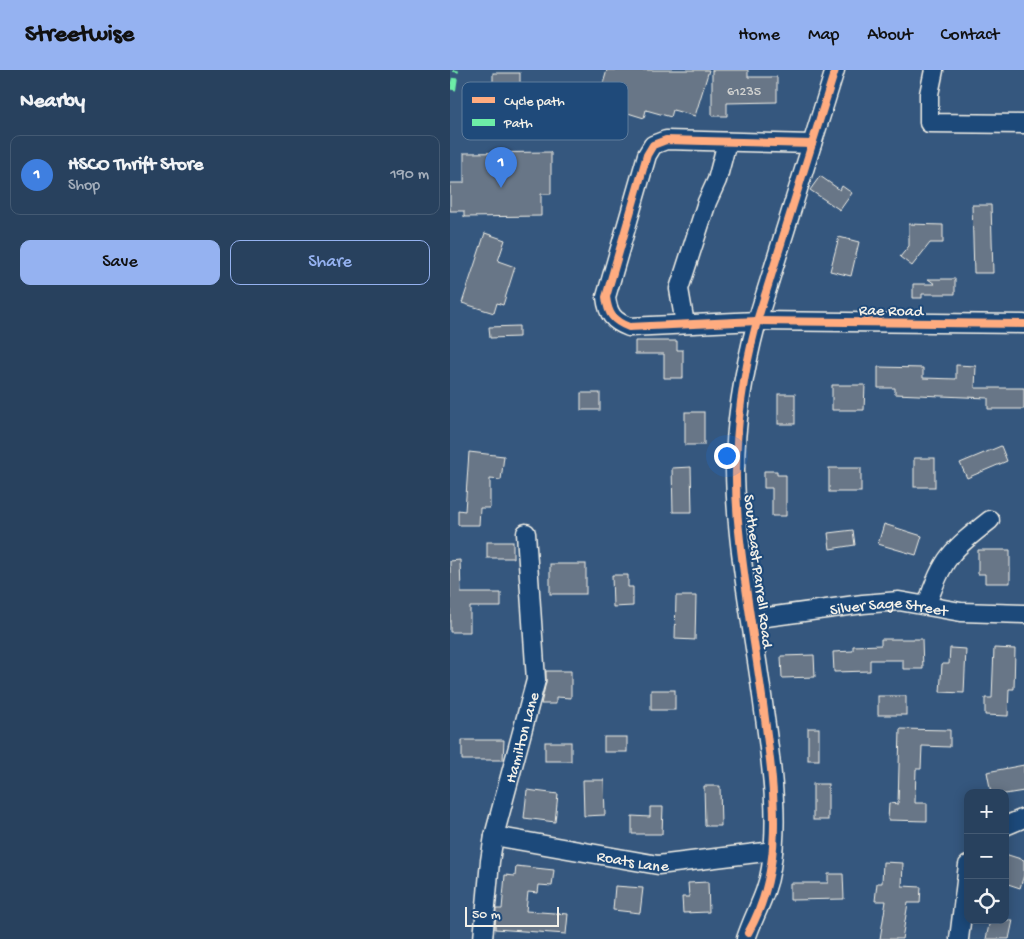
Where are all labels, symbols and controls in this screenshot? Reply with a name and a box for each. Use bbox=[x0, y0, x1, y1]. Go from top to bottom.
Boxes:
text: Streetwise bbox=[25, 21, 134, 50]
text: Home bbox=[738, 25, 780, 46]
text: Map bbox=[808, 25, 839, 46]
text: About bbox=[867, 25, 913, 46]
text: Contact bbox=[941, 25, 999, 46]
legend bbox=[462, 82, 628, 140]
house number: 61235 bbox=[727, 84, 761, 101]
text: Nearby bbox=[20, 90, 85, 115]
text: Cycle path bbox=[504, 94, 565, 111]
text: Path bbox=[503, 116, 533, 133]
pin: 1 bbox=[485, 147, 517, 188]
text: HSCO Thrift Store bbox=[68, 154, 203, 177]
text: 1 bbox=[34, 166, 40, 185]
text: 190 m bbox=[390, 166, 429, 185]
text: Shop bbox=[68, 177, 100, 196]
button: Save bbox=[20, 240, 220, 285]
button: Share bbox=[230, 240, 430, 285]
street label: Rae Road bbox=[859, 302, 925, 323]
your location bbox=[714, 443, 740, 469]
street label: Southeast Parrell Road bbox=[738, 493, 776, 651]
street label: Silver Sage Street bbox=[829, 595, 950, 623]
street label: Hamilton Lane bbox=[503, 690, 545, 786]
map controls bbox=[964, 789, 1009, 924]
button: + bbox=[964, 789, 1009, 834]
button: − bbox=[964, 834, 1009, 879]
street label: Roats Lane bbox=[595, 848, 671, 878]
button: locate bbox=[964, 879, 1009, 924]
scale bar bbox=[465, 904, 559, 927]
text: 50 m bbox=[472, 907, 501, 924]

